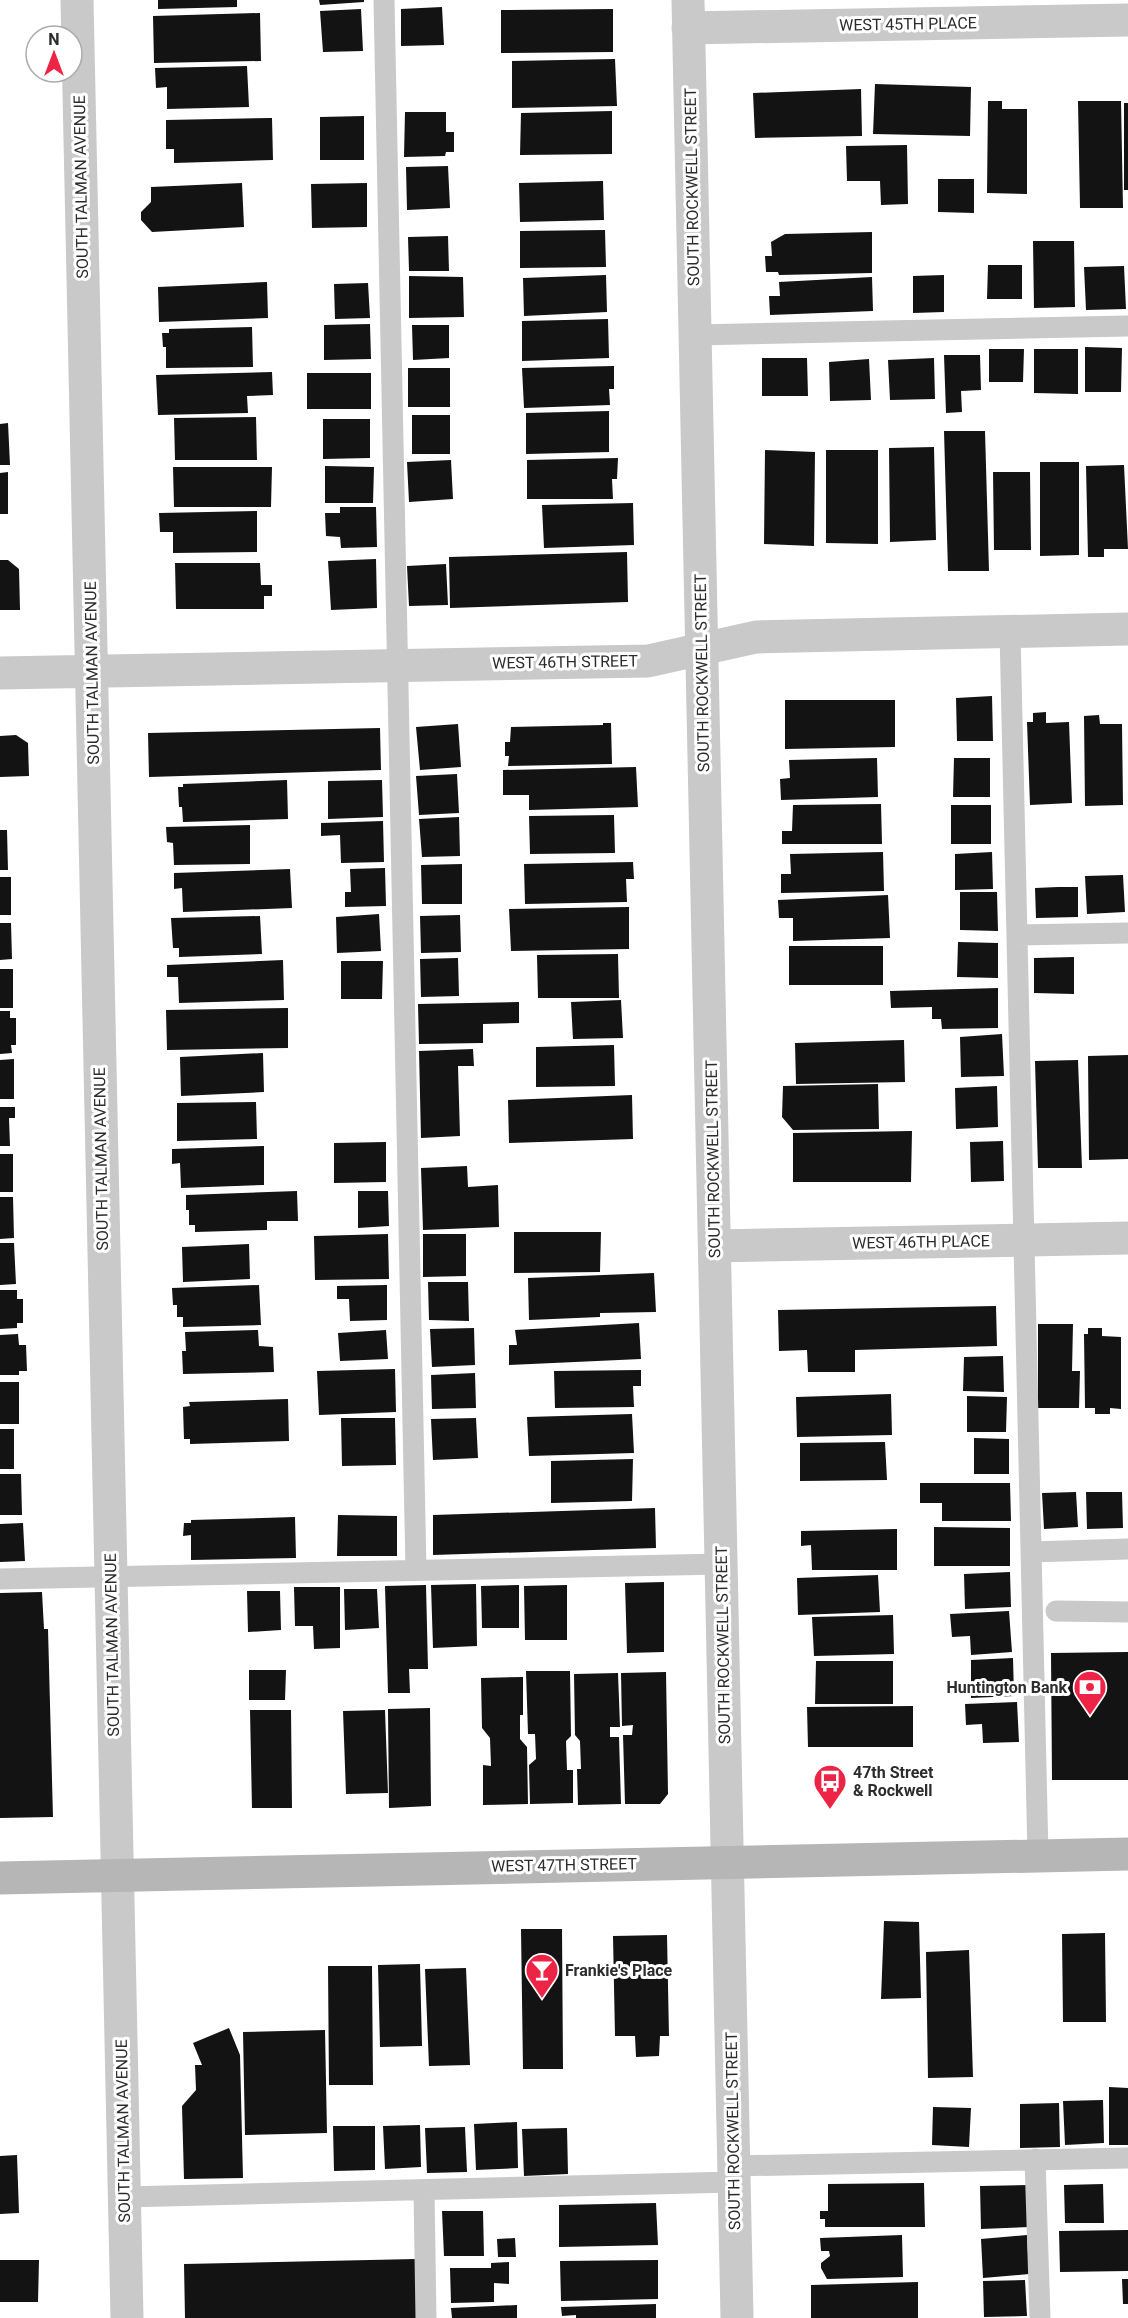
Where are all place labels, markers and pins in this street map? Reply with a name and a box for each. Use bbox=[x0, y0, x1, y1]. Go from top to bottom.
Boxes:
bank icon: Huntington Bank bbox=[1072, 1669, 1108, 1716]
place label: Huntington Bank bbox=[947, 1678, 1067, 1697]
bus stop icon: 47th Street & Rockwell bbox=[812, 1763, 848, 1810]
place label: 47th Street & Rockwell bbox=[853, 1763, 934, 1800]
bar icon: Frankie's Place bbox=[524, 1952, 560, 1999]
place label: Frankie's Place bbox=[565, 1961, 673, 1980]

